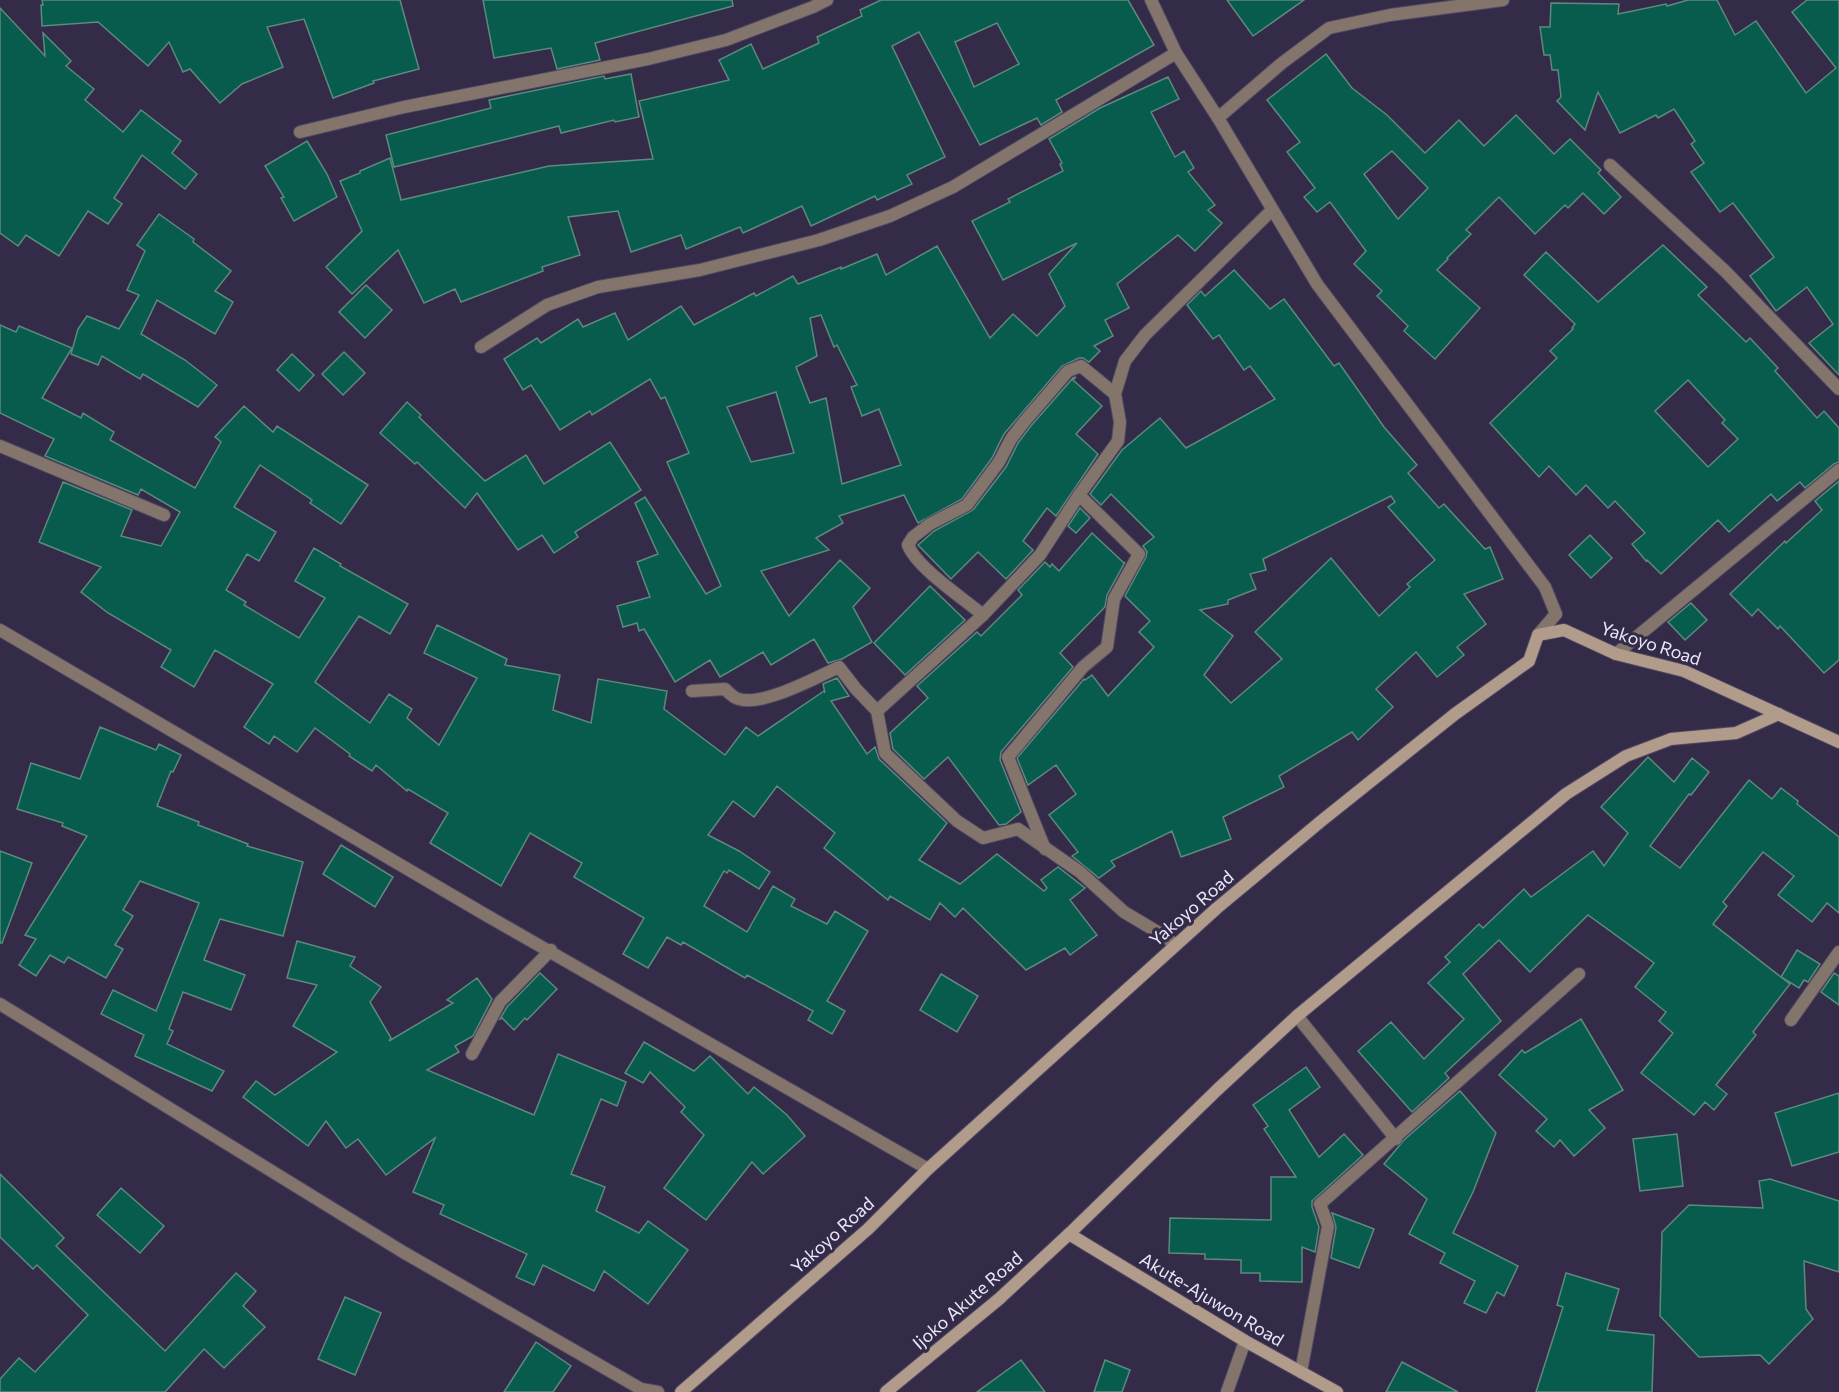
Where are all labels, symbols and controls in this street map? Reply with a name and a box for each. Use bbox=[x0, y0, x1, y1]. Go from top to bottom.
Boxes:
street label: Yakoyo Road bbox=[1598, 616, 1704, 670]
street label: Yakoyo Road bbox=[1144, 865, 1238, 951]
street label: Yakoyo Road bbox=[786, 1192, 878, 1278]
street label: Ijoko Akute Road bbox=[908, 1246, 1026, 1354]
street label: Akute-Ajuwon Road bbox=[1136, 1247, 1288, 1351]

